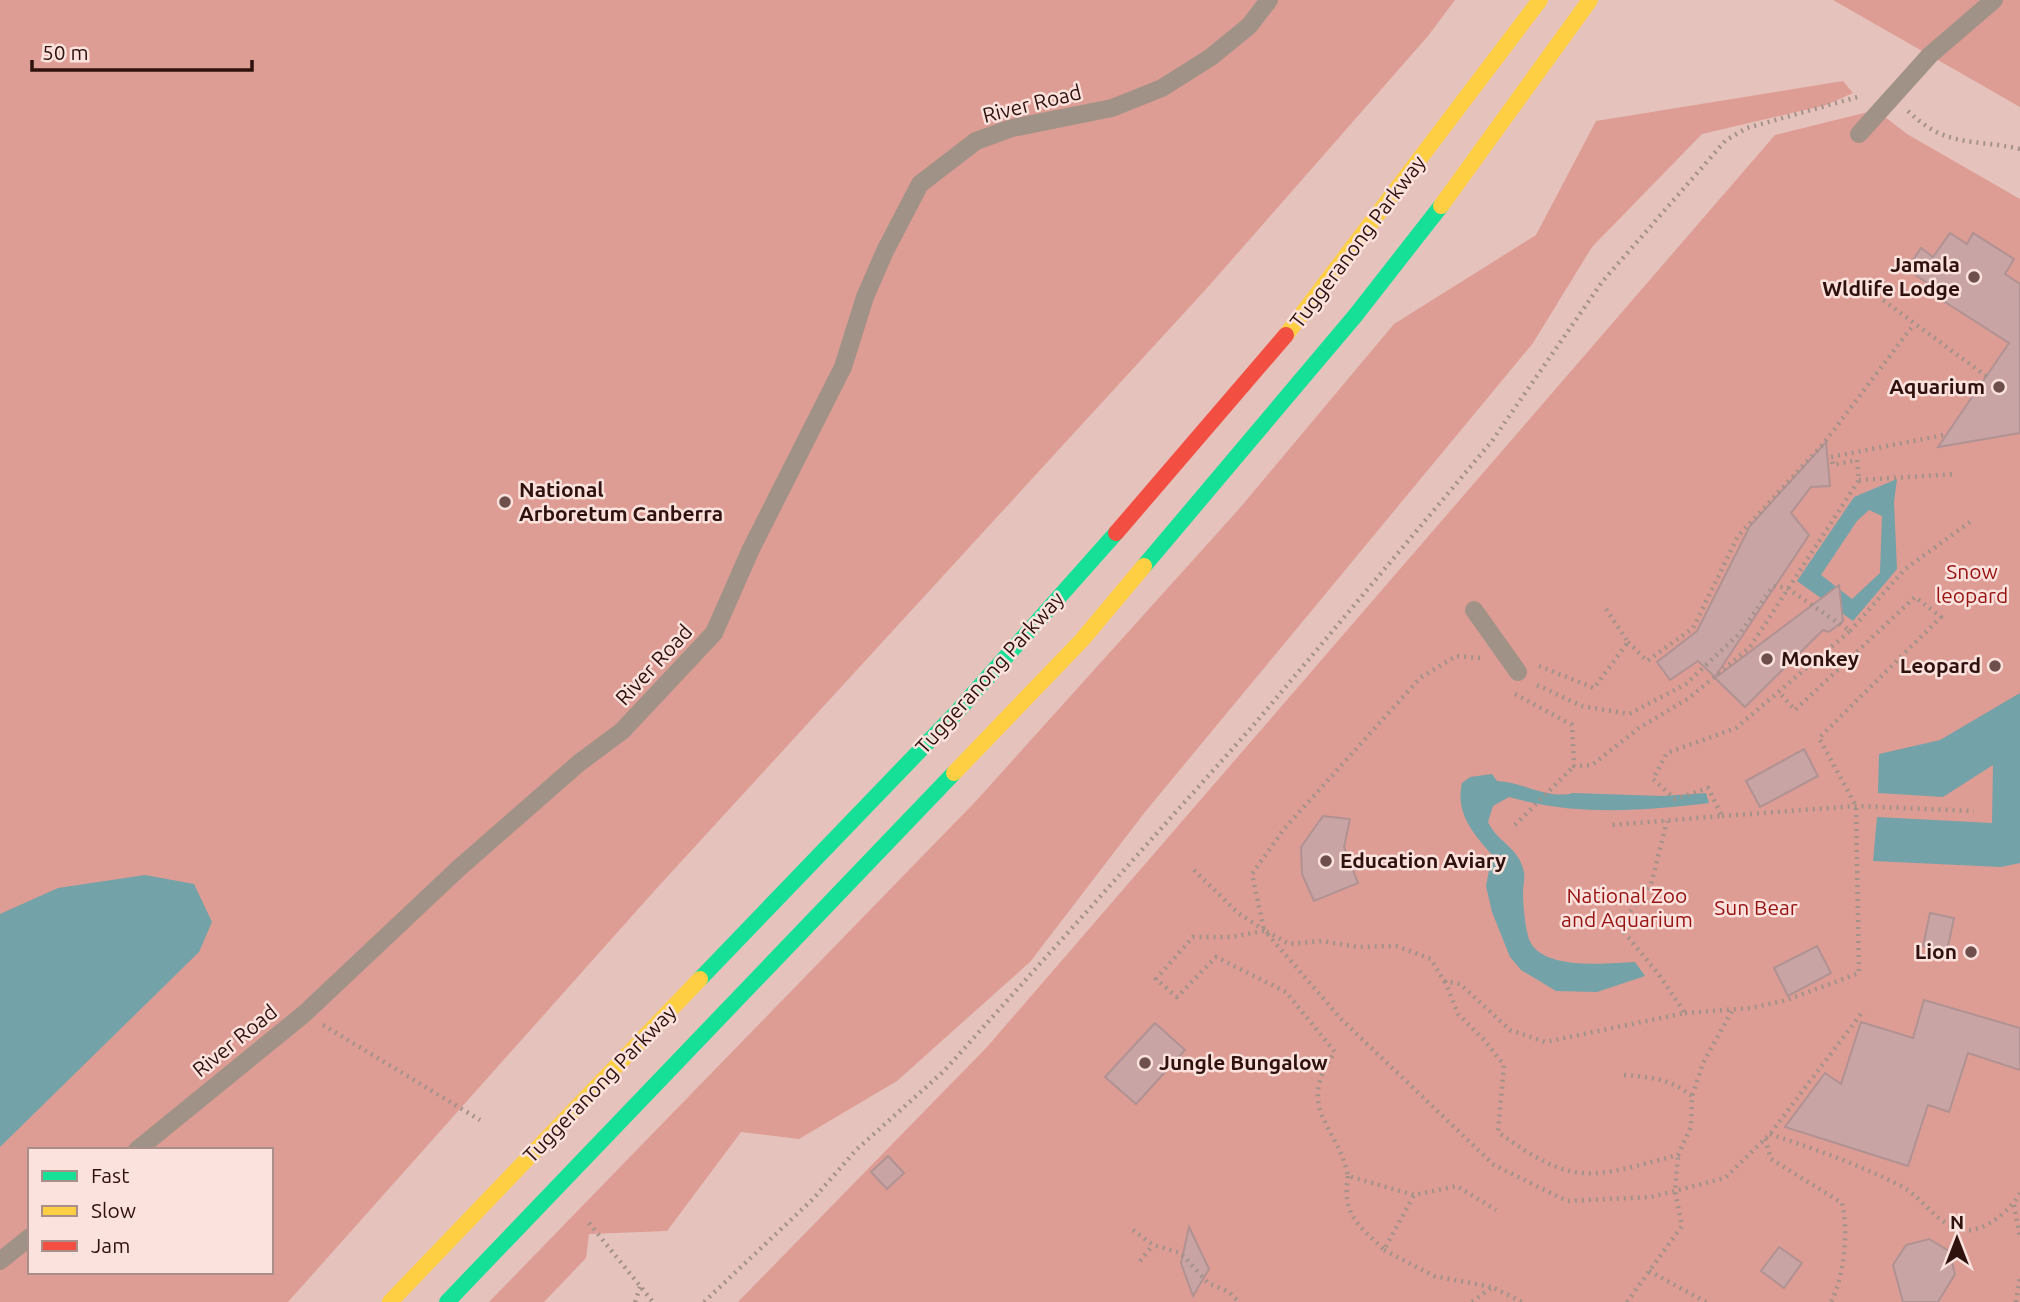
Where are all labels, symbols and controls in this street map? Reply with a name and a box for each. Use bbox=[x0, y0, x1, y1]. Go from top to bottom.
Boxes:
scale bar bbox=[32, 28, 252, 72]
text: 50 m bbox=[42, 40, 89, 64]
street label: River Road bbox=[980, 79, 1084, 127]
street label: Tuggeranong Parkway bbox=[1285, 150, 1430, 332]
place label: Jamala Wldlife Lodge bbox=[1822, 252, 1960, 300]
marker: Jamala Wldlife Lodge bbox=[1966, 269, 1982, 285]
place label: Aquarium bbox=[1889, 374, 1985, 398]
marker: Aquarium bbox=[1991, 379, 2007, 395]
place label: National Arboretum Canberra bbox=[519, 477, 723, 525]
marker: National Arboretum Canberra bbox=[497, 494, 513, 510]
park label: Snow leopard bbox=[1936, 559, 2008, 607]
street label: Tuggeranong Parkway bbox=[910, 586, 1068, 758]
street label: River Road bbox=[610, 619, 697, 709]
place label: Monkey bbox=[1781, 646, 1859, 670]
marker: Monkey bbox=[1759, 651, 1775, 667]
place label: Leopard bbox=[1900, 653, 1981, 677]
marker: Leopard bbox=[1987, 658, 2003, 674]
place label: Education Aviary bbox=[1340, 848, 1506, 872]
marker: Education Aviary bbox=[1318, 853, 1334, 869]
park label: National Zoo and Aquarium bbox=[1561, 883, 1693, 931]
park label: Sun Bear bbox=[1714, 895, 1798, 919]
place label: Lion bbox=[1915, 939, 1957, 963]
marker: Lion bbox=[1963, 944, 1979, 960]
street label: River Road bbox=[188, 999, 281, 1081]
street label: Tuggeranong Parkway bbox=[518, 1000, 681, 1167]
place label: Jungle Bungalow bbox=[1159, 1050, 1328, 1074]
marker: Jungle Bungalow bbox=[1137, 1055, 1153, 1071]
legend bbox=[28, 1148, 273, 1274]
text: Fast bbox=[91, 1163, 129, 1187]
text: Slow bbox=[91, 1198, 136, 1222]
north arrow bbox=[1922, 1204, 1992, 1274]
text: N bbox=[1950, 1211, 1964, 1233]
text: Jam bbox=[91, 1233, 130, 1257]

